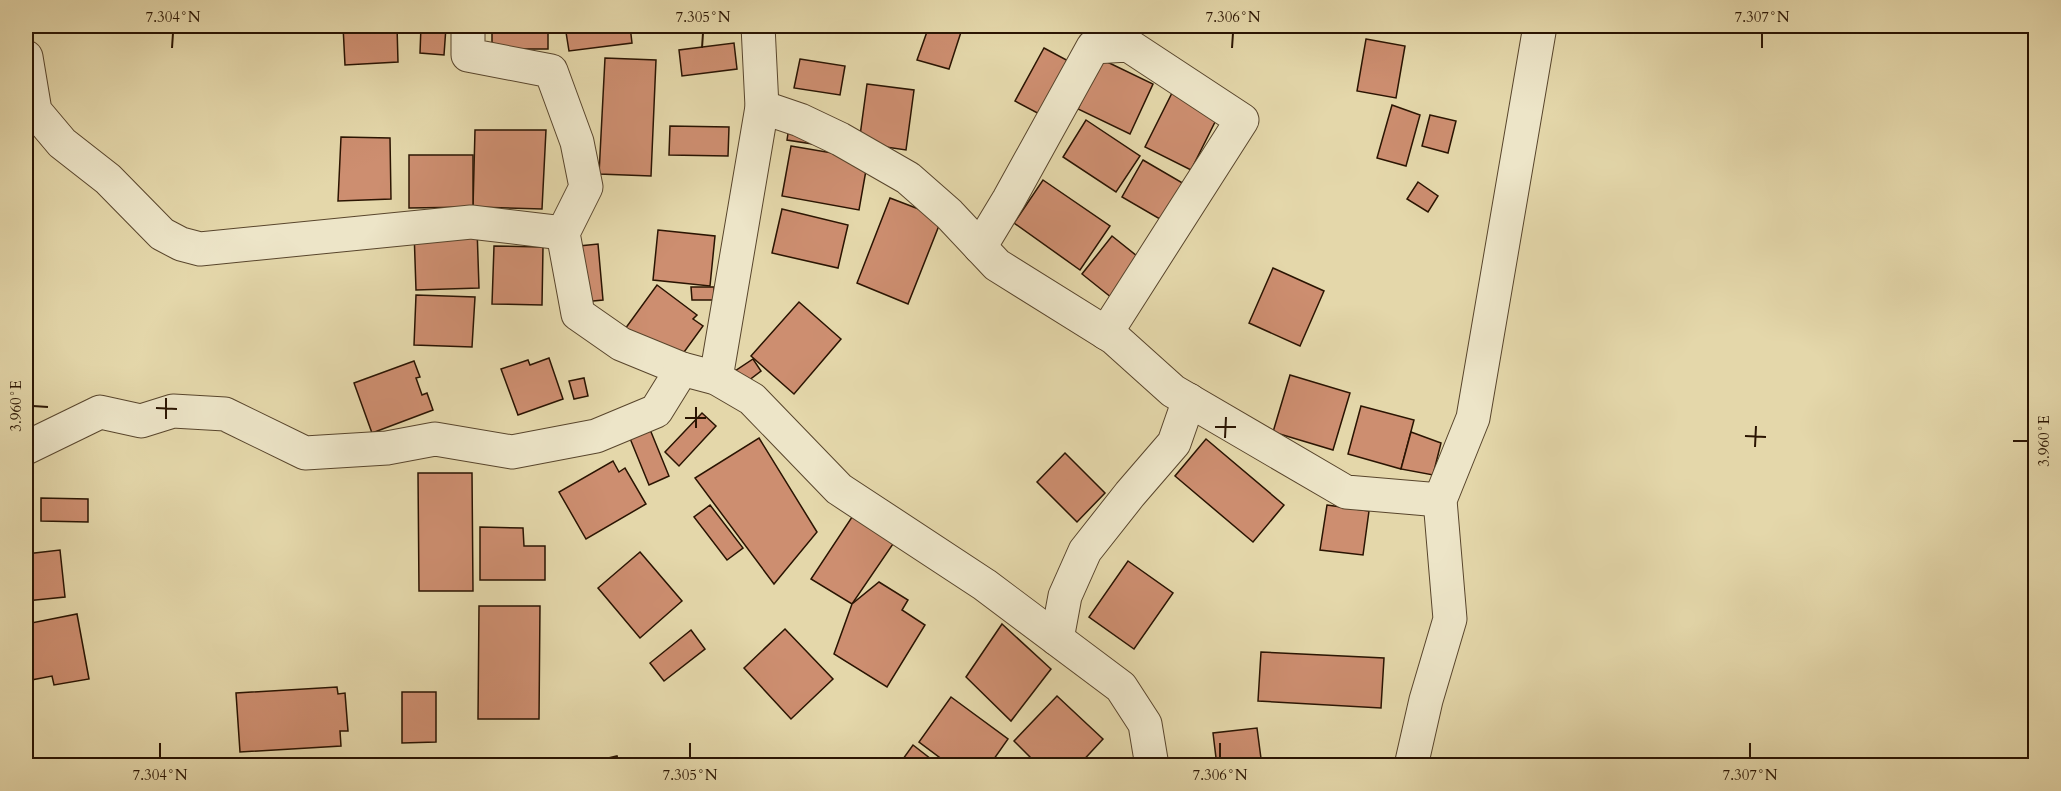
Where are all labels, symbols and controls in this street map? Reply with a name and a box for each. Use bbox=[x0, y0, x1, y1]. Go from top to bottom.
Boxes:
text: 7.304°N bbox=[145, 7, 201, 27]
text: 7.305°N bbox=[675, 7, 731, 27]
text: 7.306°N bbox=[1205, 7, 1261, 27]
text: 7.307°N bbox=[1734, 7, 1790, 27]
text: 3.960°E bbox=[6, 380, 26, 432]
text: 3.960°E bbox=[2034, 415, 2054, 467]
text: 7.304°N bbox=[132, 765, 188, 785]
text: 7.305°N bbox=[662, 765, 718, 785]
text: 7.306°N bbox=[1192, 765, 1248, 785]
text: 7.307°N bbox=[1722, 765, 1778, 785]

